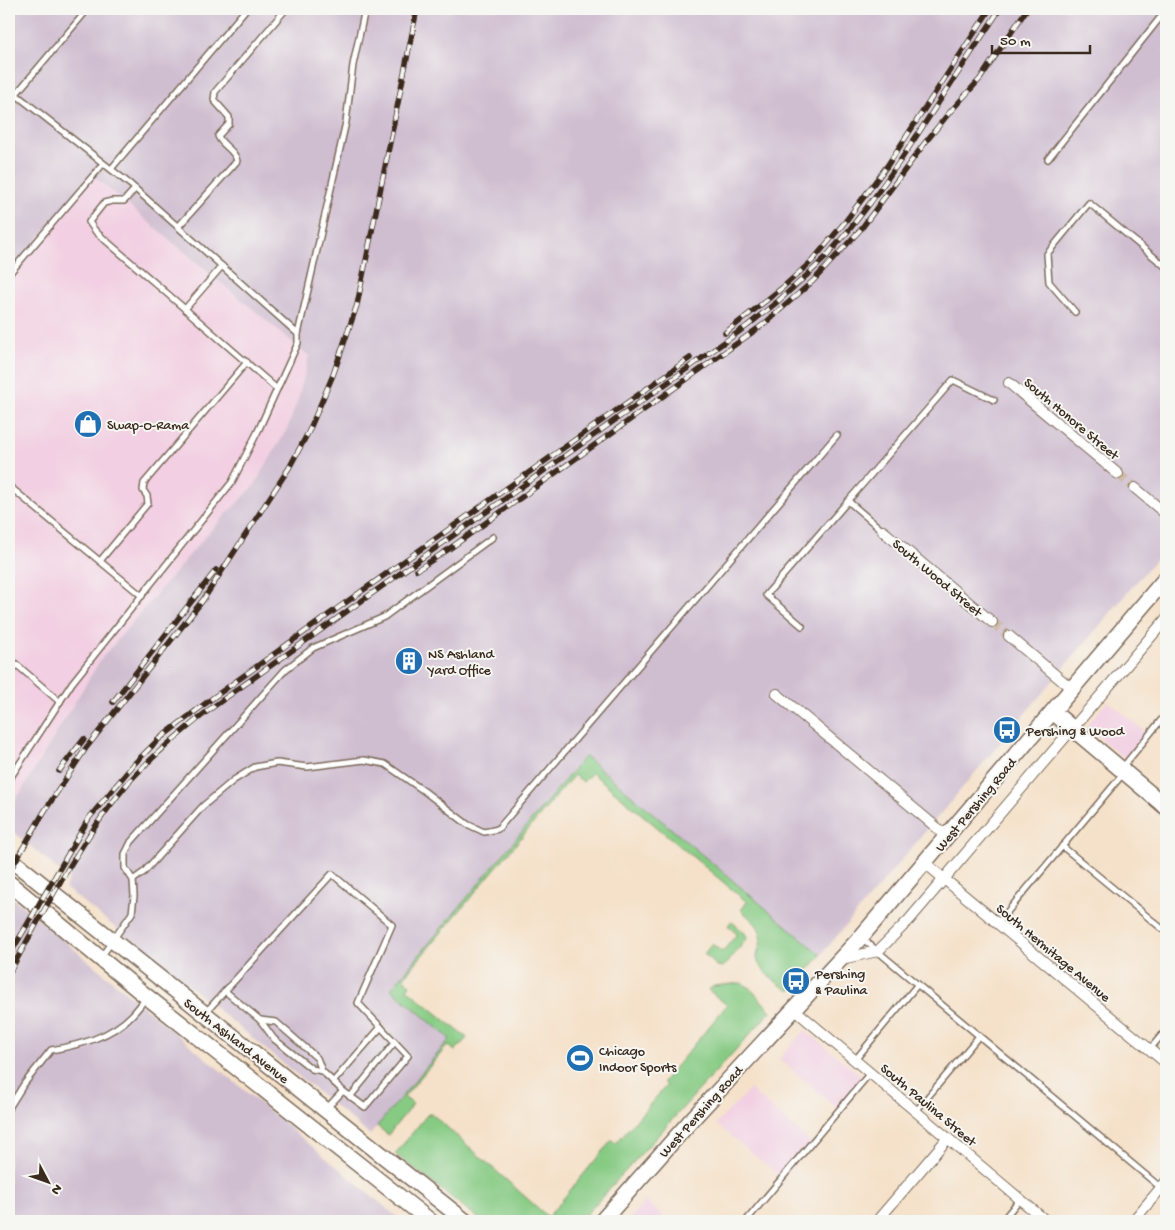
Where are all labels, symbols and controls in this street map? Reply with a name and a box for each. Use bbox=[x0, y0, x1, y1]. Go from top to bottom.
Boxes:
scale bar bbox=[992, 22, 1090, 54]
text: 50 m bbox=[1000, 33, 1031, 51]
street label: South Honore Street bbox=[1019, 375, 1122, 465]
shop icon: Swap-O-Rama bbox=[73, 409, 103, 439]
place label: Swap-O-Rama bbox=[107, 418, 190, 435]
street label: South Wood Street bbox=[888, 536, 986, 622]
building icon: NS Ashland Yard Office bbox=[394, 646, 424, 676]
place label: NS Ashland Yard Office bbox=[426, 647, 495, 680]
bus stop icon: Pershing & Wood bbox=[992, 715, 1022, 745]
place label: Pershing & Wood bbox=[1025, 724, 1126, 741]
street label: West Pershing Road bbox=[933, 754, 1022, 856]
street label: South Hermitage Avenue bbox=[992, 901, 1114, 1007]
bus stop icon: Pershing & Paulina bbox=[781, 966, 811, 996]
place label: Pershing & Paulina bbox=[814, 967, 869, 1000]
street label: South Ashland Avenue bbox=[179, 996, 292, 1089]
sports icon: Chicago Indoor Sports bbox=[565, 1043, 595, 1073]
place label: Chicago Indoor Sports bbox=[599, 1044, 677, 1077]
street label: South Paulina Street bbox=[876, 1061, 980, 1152]
street label: West Pershing Road bbox=[656, 1062, 749, 1162]
north arrow bbox=[22, 1158, 72, 1208]
text: N bbox=[47, 1180, 65, 1198]

